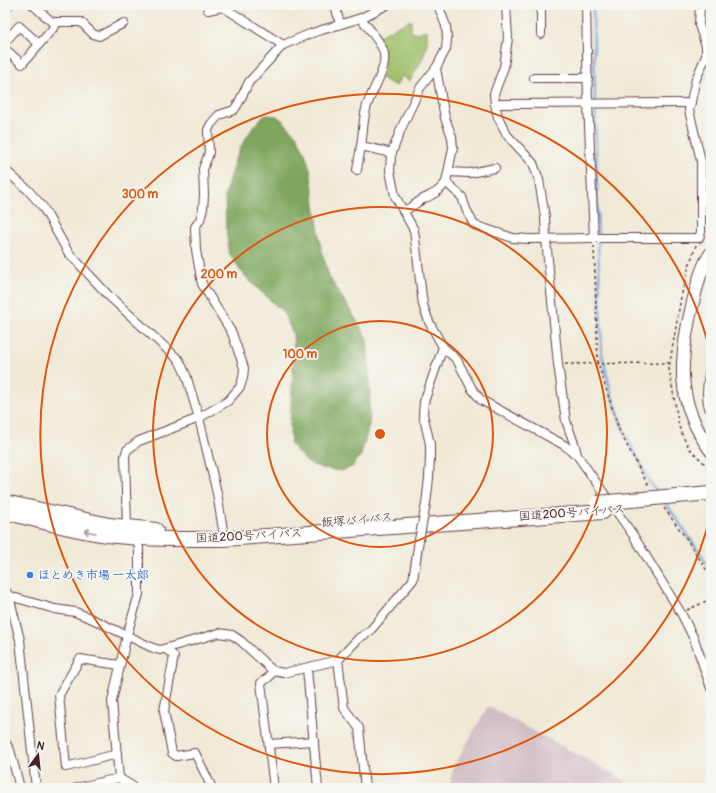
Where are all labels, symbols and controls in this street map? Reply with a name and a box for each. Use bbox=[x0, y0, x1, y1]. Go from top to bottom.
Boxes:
text: 300 m bbox=[122, 187, 159, 202]
text: 200 m bbox=[201, 267, 238, 282]
text: 100 m bbox=[283, 347, 318, 362]
centre of rings bbox=[373, 427, 387, 441]
street label: 国道200号バイパス bbox=[518, 502, 626, 524]
street label: 飯塚バイパス bbox=[321, 509, 393, 531]
street label: 国道200号バイパス bbox=[195, 526, 303, 546]
one-way arrow bbox=[84, 527, 97, 535]
place label: ほとめき市場 一太郎 bbox=[38, 568, 149, 583]
marker: ほとめき市場 一太郎 bbox=[25, 570, 35, 580]
north arrow bbox=[18, 735, 58, 775]
text: N bbox=[35, 739, 46, 753]

